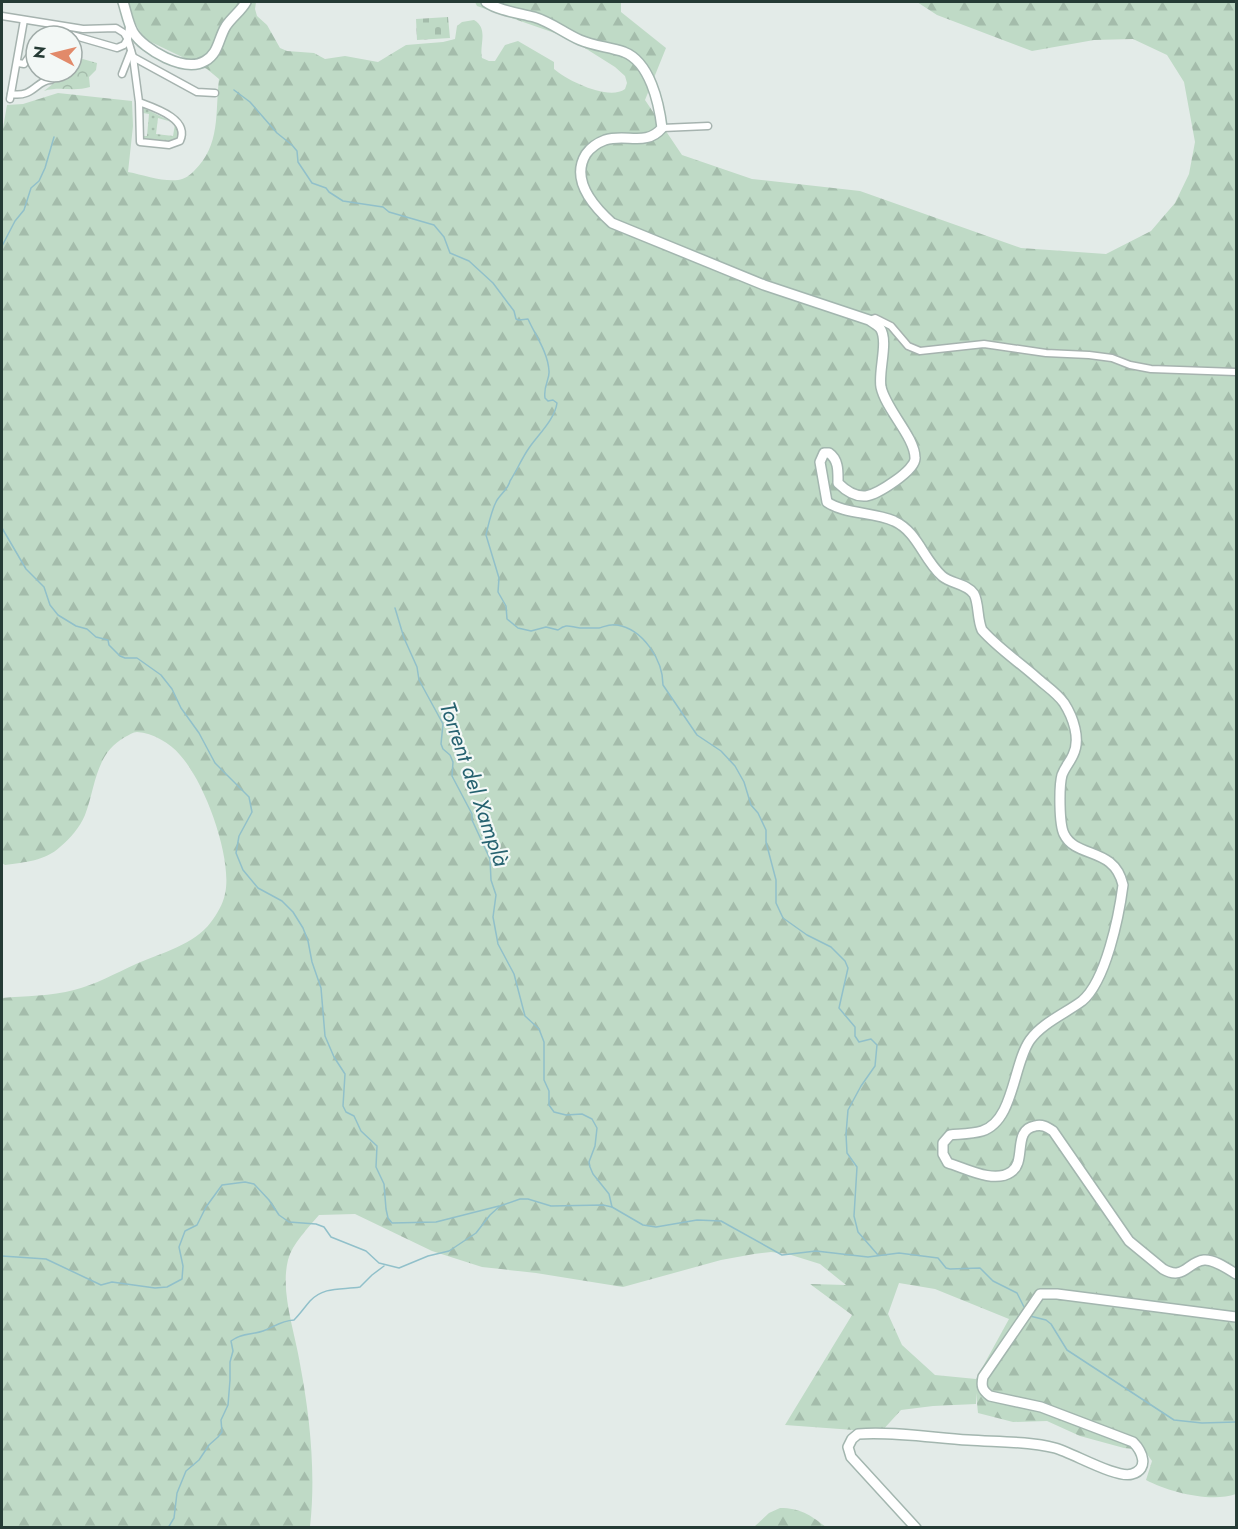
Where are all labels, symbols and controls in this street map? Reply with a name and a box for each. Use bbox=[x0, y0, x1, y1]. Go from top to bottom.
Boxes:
north arrow bbox=[24, 24, 84, 84]
text: N bbox=[27, 45, 52, 60]
water label: Torrent del Xamplà bbox=[432, 697, 518, 871]

